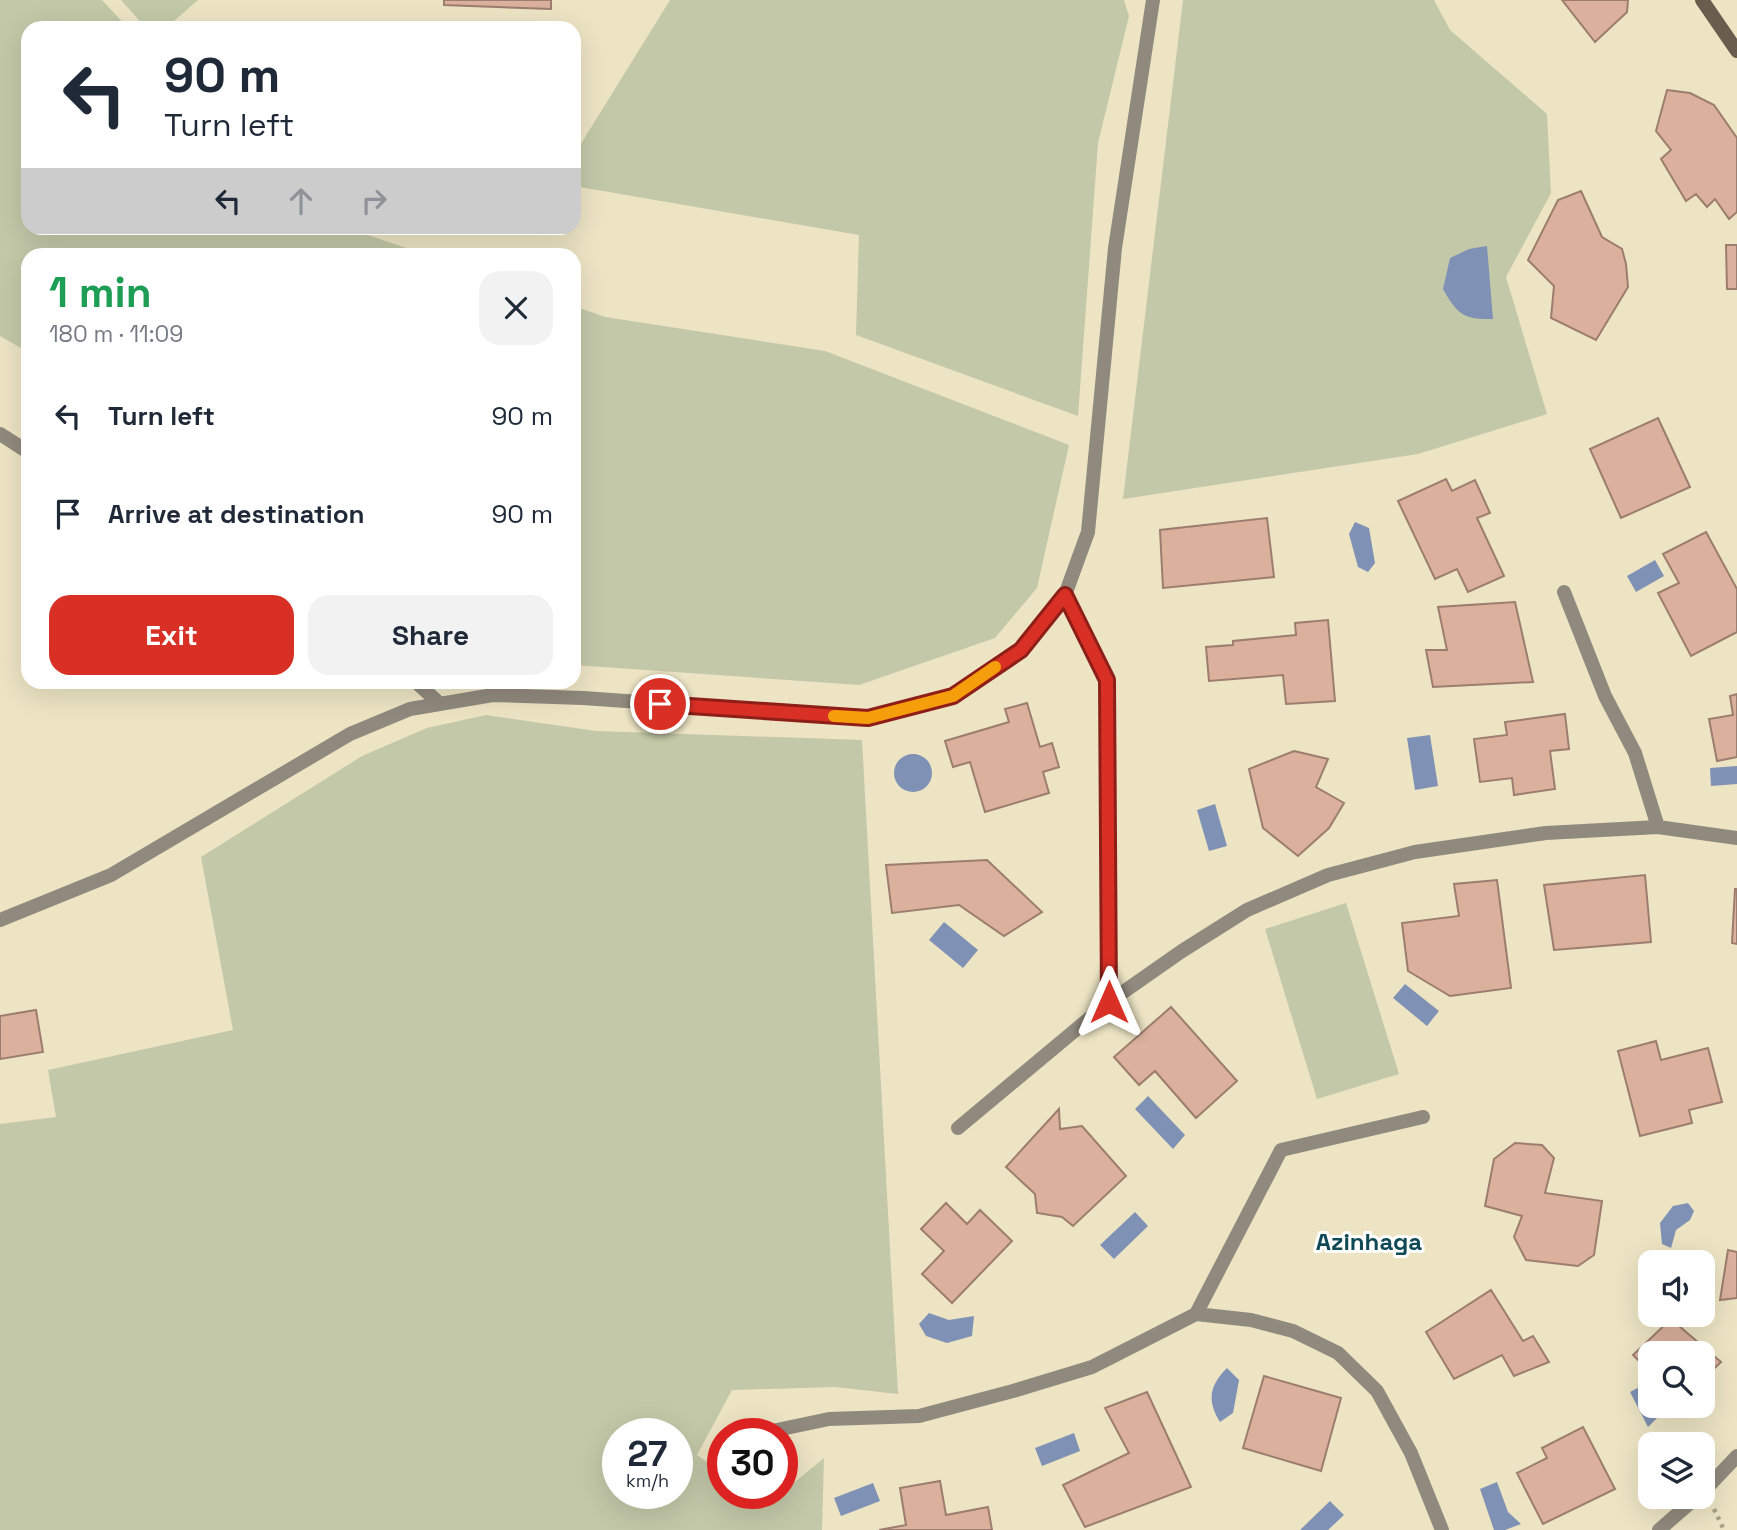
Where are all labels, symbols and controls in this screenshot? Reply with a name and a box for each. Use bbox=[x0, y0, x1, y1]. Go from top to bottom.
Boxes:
text: 90 m bbox=[164, 44, 280, 106]
icon: left bbox=[49, 49, 140, 140]
text: Turn left bbox=[164, 105, 294, 145]
icon: left bbox=[209, 182, 247, 220]
icon: ahead bbox=[282, 182, 320, 220]
icon: right bbox=[355, 182, 393, 220]
text: 1 min bbox=[49, 266, 152, 319]
button: close bbox=[479, 271, 553, 345]
text: 180 m · 11:09 bbox=[49, 319, 183, 349]
icon: left bbox=[49, 397, 87, 435]
text: Turn left bbox=[108, 399, 215, 433]
text: 90 m bbox=[491, 399, 553, 433]
icon: arrive bbox=[49, 495, 87, 533]
text: Arrive at destination bbox=[108, 497, 365, 531]
text: 90 m bbox=[491, 497, 553, 531]
button: Exit bbox=[49, 595, 294, 675]
button: Share bbox=[308, 595, 553, 675]
pin bbox=[630, 674, 690, 734]
icon: arrive bbox=[641, 685, 679, 723]
position arrow bbox=[1072, 965, 1146, 1039]
district label: Azinhaga bbox=[1316, 1226, 1422, 1257]
map controls bbox=[1638, 1250, 1715, 1509]
button: sound bbox=[1638, 1250, 1715, 1327]
button: search bbox=[1638, 1341, 1715, 1418]
speed limit sign: 30 bbox=[707, 1418, 798, 1509]
text: 27 bbox=[628, 1432, 667, 1476]
button: layers bbox=[1638, 1432, 1715, 1509]
text: km/h bbox=[626, 1469, 669, 1492]

